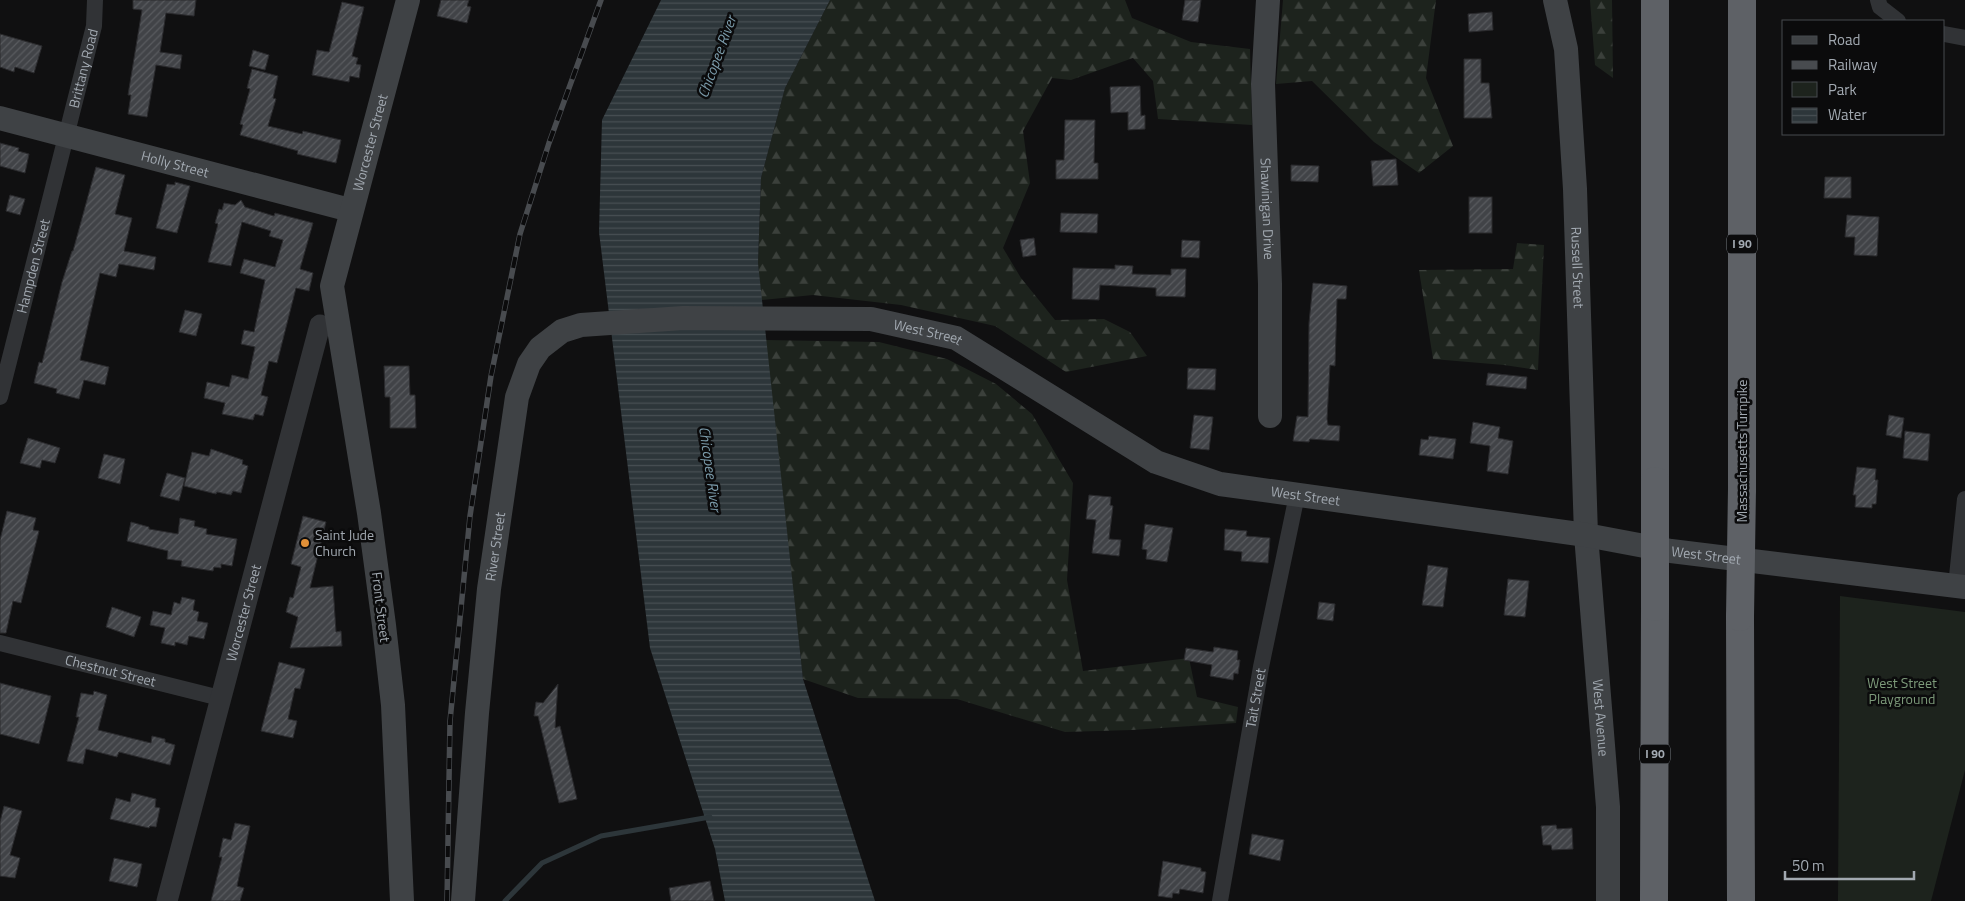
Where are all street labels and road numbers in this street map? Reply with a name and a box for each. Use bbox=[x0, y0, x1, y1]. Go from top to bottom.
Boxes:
street label: Brittany Road bbox=[63, 26, 103, 110]
street label: Worcester Street bbox=[347, 91, 393, 194]
street label: Holly Street bbox=[139, 145, 211, 183]
street label: Shawinigan Drive bbox=[1256, 157, 1280, 260]
street label: Hampden Street bbox=[11, 216, 55, 316]
street label: Russell Street bbox=[1566, 226, 1590, 309]
road number: I 90 bbox=[1727, 234, 1757, 253]
street label: West Street bbox=[892, 313, 967, 350]
street label: Massachusetts Turnpike bbox=[1731, 380, 1752, 522]
street label: West Street bbox=[1269, 480, 1342, 511]
street label: River Street bbox=[479, 511, 510, 582]
street label: West Street bbox=[1670, 540, 1742, 569]
street label: Worcester Street bbox=[220, 562, 266, 664]
street label: Front Street bbox=[367, 571, 396, 643]
street label: Chestnut Street bbox=[63, 649, 158, 692]
street label: Tait Street bbox=[1240, 666, 1271, 730]
street label: West Avenue bbox=[1588, 678, 1615, 757]
road number: I 90 bbox=[1640, 744, 1670, 764]

